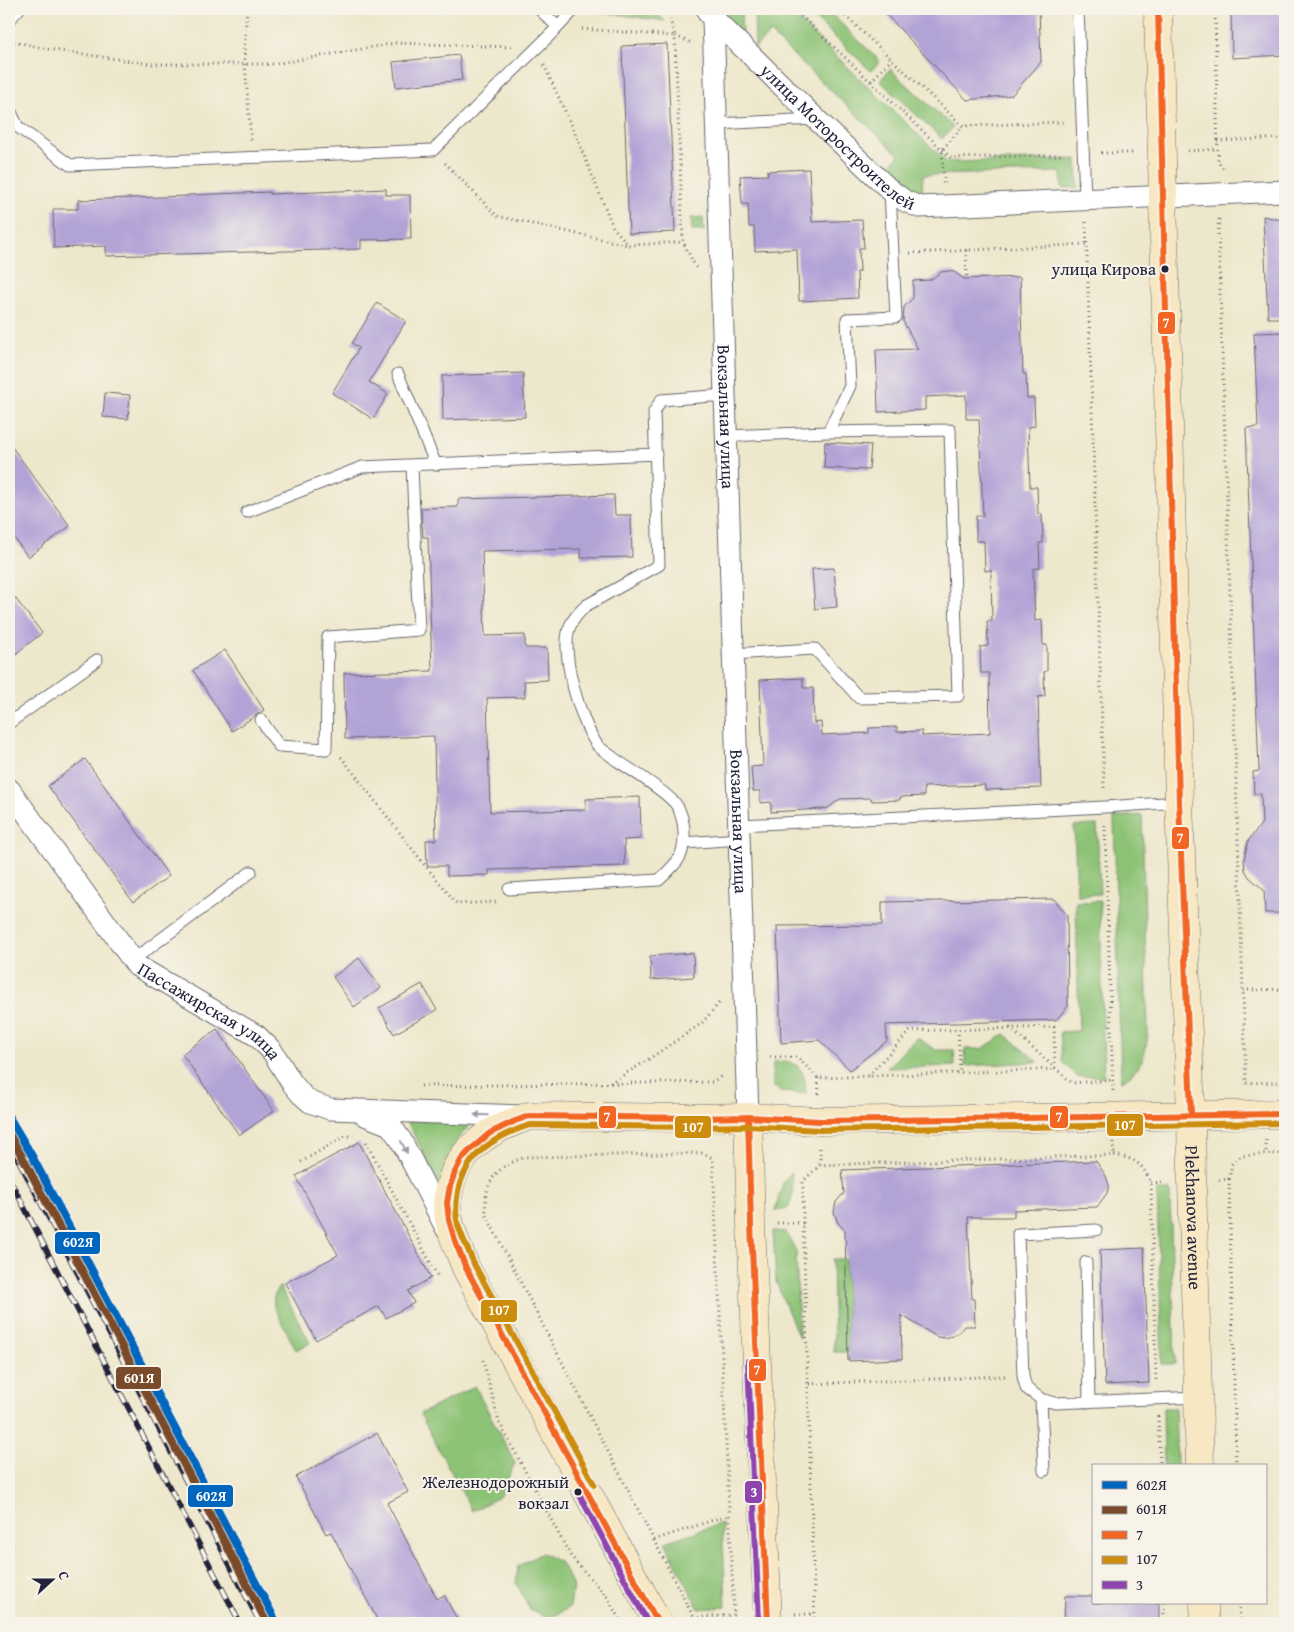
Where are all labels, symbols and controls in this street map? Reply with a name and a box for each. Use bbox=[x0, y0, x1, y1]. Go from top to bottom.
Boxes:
street label: улица Моторостроителей bbox=[753, 57, 920, 217]
place label: улица Кирова bbox=[1051, 256, 1156, 281]
marker: улица Кирова bbox=[1160, 264, 1170, 274]
line badge: 7 bbox=[1157, 311, 1176, 335]
text: 7 bbox=[1162, 313, 1170, 333]
street label: Вокзальная улица bbox=[710, 344, 742, 490]
street label: Вокзальная улица bbox=[723, 749, 755, 895]
line badge: 7 bbox=[1171, 826, 1190, 850]
text: 7 bbox=[1176, 828, 1184, 848]
street label: Пассажирская улица bbox=[133, 955, 289, 1065]
line badge: 7 bbox=[598, 1105, 617, 1129]
line badge: 7 bbox=[1049, 1105, 1069, 1129]
text: 7 bbox=[603, 1107, 611, 1127]
text: 7 bbox=[1055, 1107, 1063, 1127]
one-way arrow bbox=[472, 1110, 488, 1118]
line badge: 107 bbox=[1106, 1113, 1144, 1137]
line badge: 107 bbox=[674, 1115, 712, 1139]
text: 107 bbox=[1114, 1115, 1136, 1135]
text: 107 bbox=[682, 1117, 704, 1137]
one-way arrow bbox=[400, 1140, 408, 1155]
street label: Plekhanova avenue bbox=[1178, 1145, 1209, 1290]
line badge: 602Я bbox=[54, 1231, 101, 1255]
text: 602Я bbox=[63, 1232, 94, 1252]
line badge: 107 bbox=[480, 1299, 518, 1323]
text: 107 bbox=[488, 1300, 510, 1320]
line badge: 7 bbox=[748, 1358, 767, 1382]
text: 7 bbox=[753, 1360, 761, 1380]
line badge: 601Я bbox=[115, 1366, 162, 1390]
text: 601Я bbox=[124, 1368, 155, 1388]
legend bbox=[1092, 1464, 1266, 1604]
place label: Железнодорожный вокзал bbox=[422, 1469, 569, 1515]
text: 602Я bbox=[1136, 1474, 1167, 1495]
line badge: 3 bbox=[744, 1480, 763, 1504]
text: 3 bbox=[750, 1482, 758, 1502]
line badge: 602Я bbox=[187, 1484, 234, 1508]
text: 602Я bbox=[196, 1486, 227, 1506]
marker: Железнодорожный вокзал bbox=[573, 1487, 583, 1497]
text: 601Я bbox=[1136, 1498, 1167, 1519]
text: 7 bbox=[1136, 1524, 1143, 1545]
text: 107 bbox=[1136, 1548, 1158, 1569]
north arrow bbox=[28, 1554, 78, 1604]
text: С bbox=[53, 1568, 75, 1583]
text: 3 bbox=[1136, 1574, 1143, 1595]

